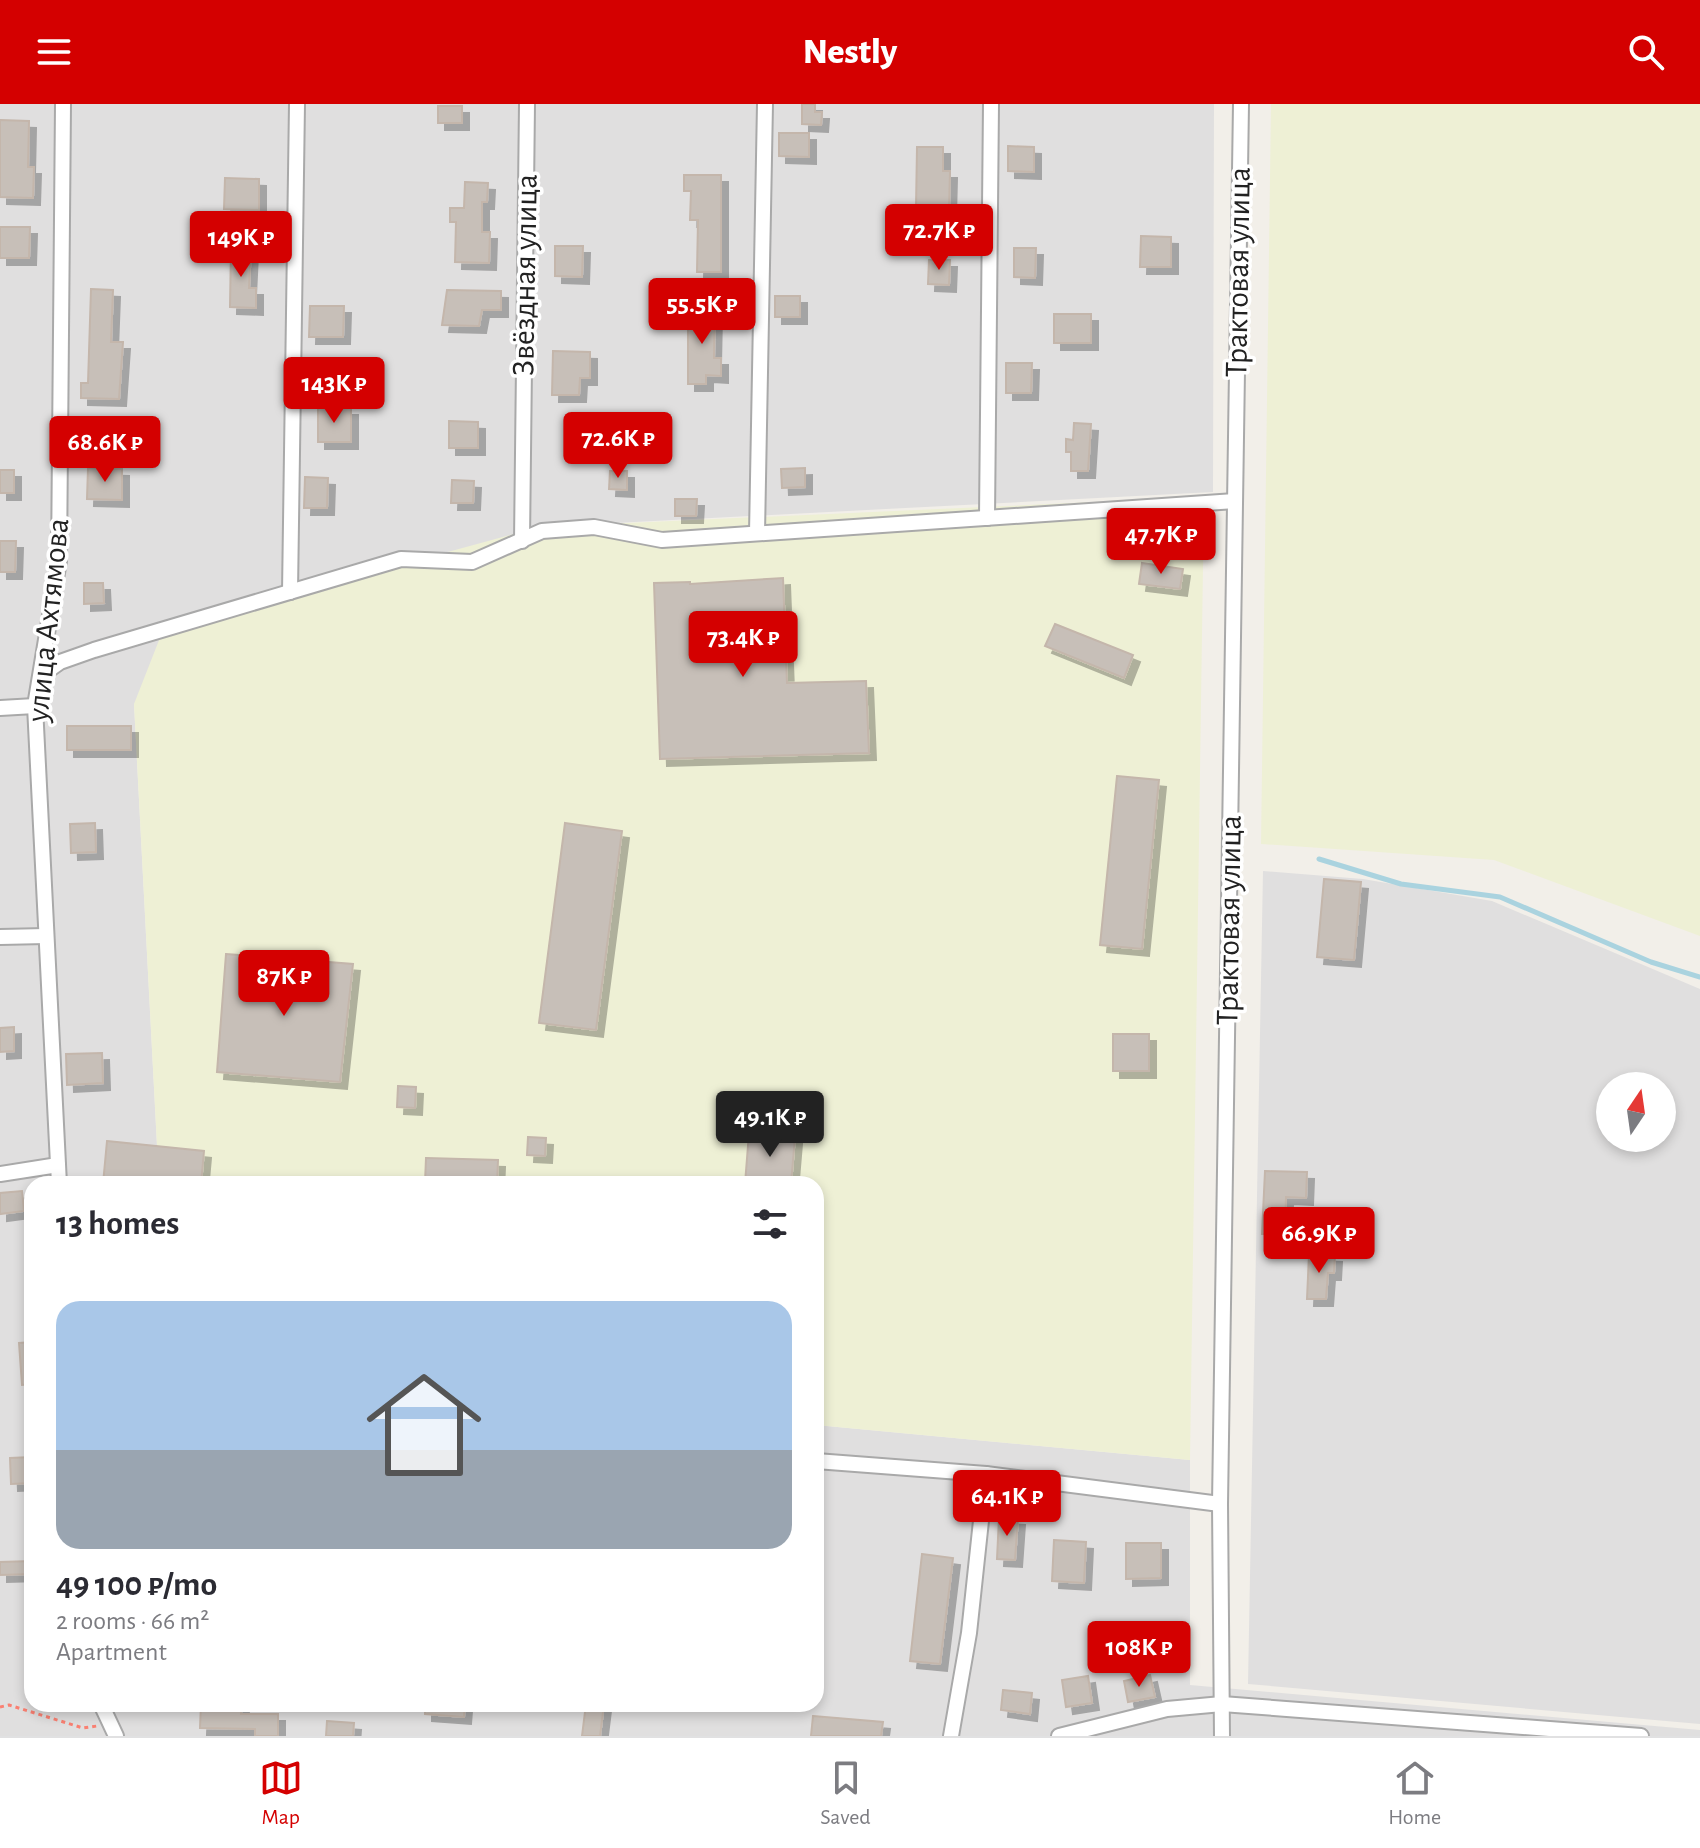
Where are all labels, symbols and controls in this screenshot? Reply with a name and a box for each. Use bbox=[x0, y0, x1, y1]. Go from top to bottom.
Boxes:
icon: menu bbox=[32, 30, 76, 74]
icon: search bbox=[1624, 30, 1668, 74]
text: Nestly bbox=[803, 34, 897, 70]
street label: Трактовая улица bbox=[1220, 167, 1256, 377]
street label: Звёздная улица bbox=[507, 174, 543, 376]
pin: 72.7K ₽ bbox=[865, 204, 1013, 272]
pin: 149K ₽ bbox=[176, 211, 306, 279]
text: 72.7K ₽ bbox=[903, 217, 975, 243]
text: 149K ₽ bbox=[208, 224, 274, 250]
pin: 55.5K ₽ bbox=[628, 278, 776, 346]
text: 55.5K ₽ bbox=[667, 291, 737, 317]
pin: 143K ₽ bbox=[269, 357, 399, 425]
text: 143K ₽ bbox=[302, 370, 366, 396]
pin: 72.6K ₽ bbox=[544, 412, 692, 480]
pin: 68.6K ₽ bbox=[31, 416, 179, 484]
text: 72.6K ₽ bbox=[581, 425, 655, 451]
text: 68.6K ₽ bbox=[67, 429, 143, 455]
pin: 47.7K ₽ bbox=[1087, 508, 1235, 576]
street label: улица Ахтямова bbox=[21, 517, 75, 724]
text: 47.7K ₽ bbox=[1125, 521, 1197, 547]
pin: 73.4K ₽ bbox=[669, 611, 817, 679]
text: 73.4K ₽ bbox=[707, 624, 779, 650]
street label: Трактовая улица bbox=[1211, 815, 1247, 1025]
pin: 87K ₽ bbox=[228, 950, 340, 1018]
text: 87K ₽ bbox=[256, 963, 312, 989]
north arrow bbox=[1596, 1072, 1676, 1152]
map controls bbox=[1596, 1072, 1676, 1152]
pin: 49.1K ₽ bbox=[696, 1091, 844, 1159]
text: 49.1K ₽ bbox=[734, 1104, 806, 1130]
icon: filters bbox=[748, 1202, 792, 1246]
text: 13 homes bbox=[56, 1207, 179, 1241]
pin: 66.9K ₽ bbox=[1245, 1207, 1393, 1275]
text: 66.9K ₽ bbox=[1282, 1220, 1356, 1246]
icon: home bbox=[352, 1353, 496, 1497]
pin: 64.1K ₽ bbox=[933, 1470, 1081, 1538]
text: 64.1K ₽ bbox=[971, 1483, 1043, 1509]
text: 49 100 ₽/mo bbox=[56, 1568, 217, 1602]
text: 2 rooms · 66 m² bbox=[56, 1608, 209, 1634]
pin: 108K ₽ bbox=[1074, 1621, 1204, 1689]
text: 108K ₽ bbox=[1105, 1634, 1173, 1660]
text: Apartment bbox=[56, 1639, 167, 1665]
tab: Map bbox=[259, 1756, 303, 1830]
tab: Saved bbox=[820, 1756, 871, 1830]
tab: Home bbox=[1388, 1756, 1441, 1830]

